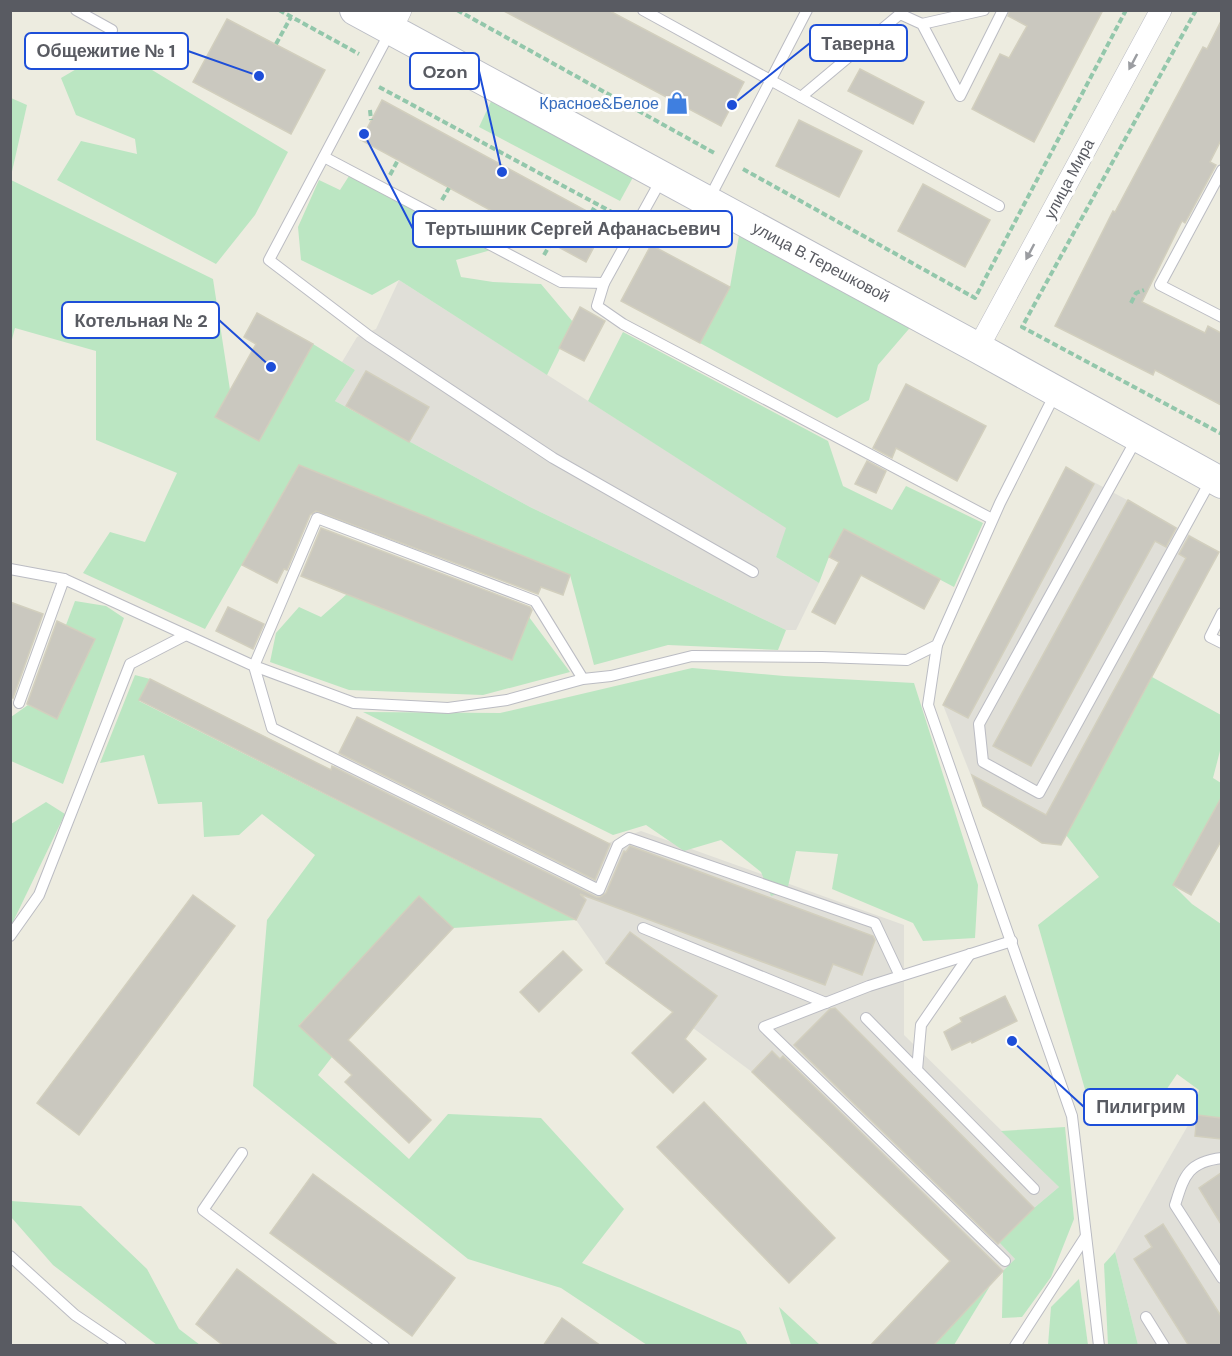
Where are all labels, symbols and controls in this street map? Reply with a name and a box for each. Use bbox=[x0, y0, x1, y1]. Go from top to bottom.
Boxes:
callout: Таверна bbox=[810, 25, 907, 61]
text: Таверна bbox=[821, 32, 896, 56]
callout: Общежитие № 1 bbox=[25, 33, 188, 69]
text: Общежитие № 1 bbox=[37, 39, 175, 63]
callout: Ozon bbox=[410, 53, 479, 89]
one-way arrow bbox=[1128, 54, 1138, 71]
text: Ozon bbox=[422, 60, 468, 84]
shop icon: Красное&Белое bbox=[664, 90, 690, 116]
place label: Красное&Белое bbox=[539, 93, 659, 114]
street label: улица Мира bbox=[1039, 135, 1099, 223]
callout: Тертышник Сергей Афанасьевич bbox=[413, 211, 732, 247]
text: Тертышник Сергей Афанасьевич bbox=[425, 217, 721, 241]
street label: улица В.Терешковой bbox=[749, 217, 893, 307]
one-way arrow bbox=[1025, 244, 1035, 261]
callout: Котельная № 2 bbox=[62, 302, 219, 338]
text: Котельная № 2 bbox=[74, 309, 208, 333]
callout: Пилигрим bbox=[1084, 1089, 1197, 1125]
text: Пилигрим bbox=[1096, 1095, 1186, 1119]

